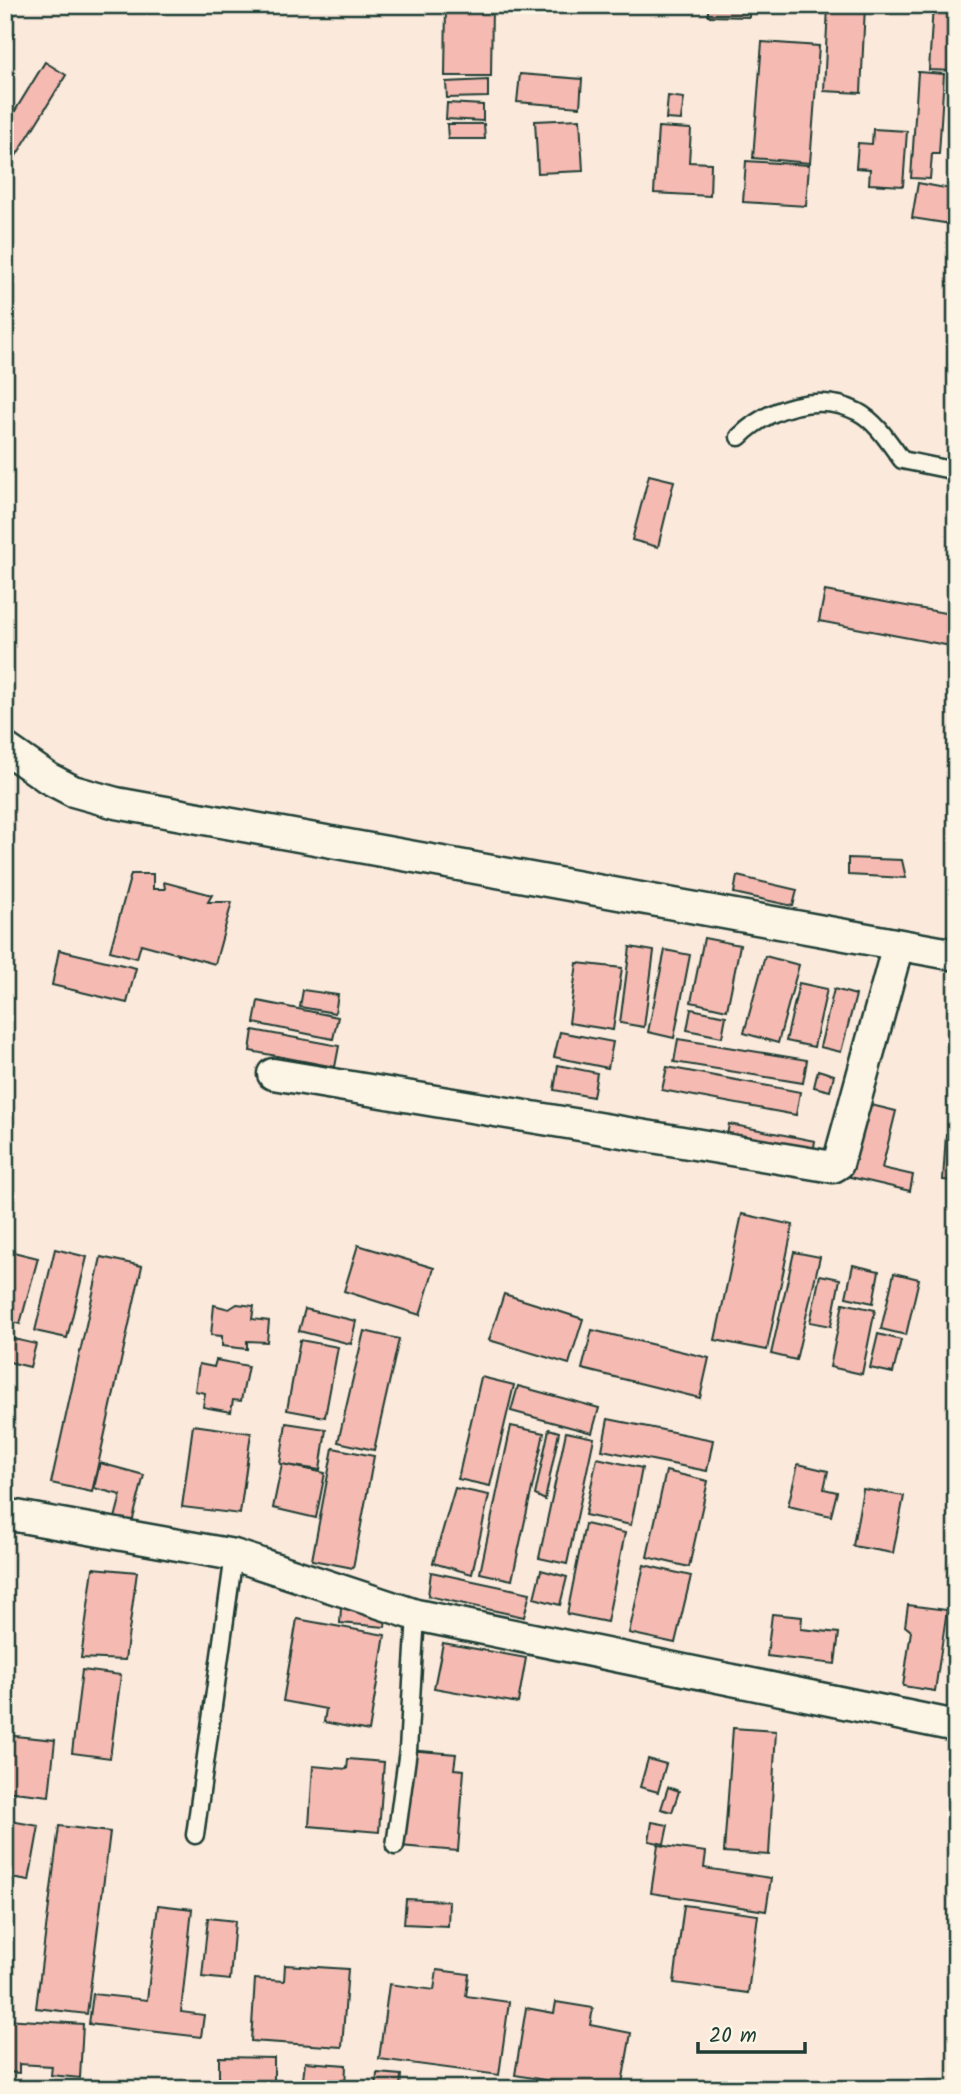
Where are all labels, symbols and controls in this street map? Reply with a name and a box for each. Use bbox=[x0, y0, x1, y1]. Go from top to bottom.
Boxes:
scale bar bbox=[698, 2010, 805, 2054]
text: 20 m bbox=[709, 2020, 757, 2053]

